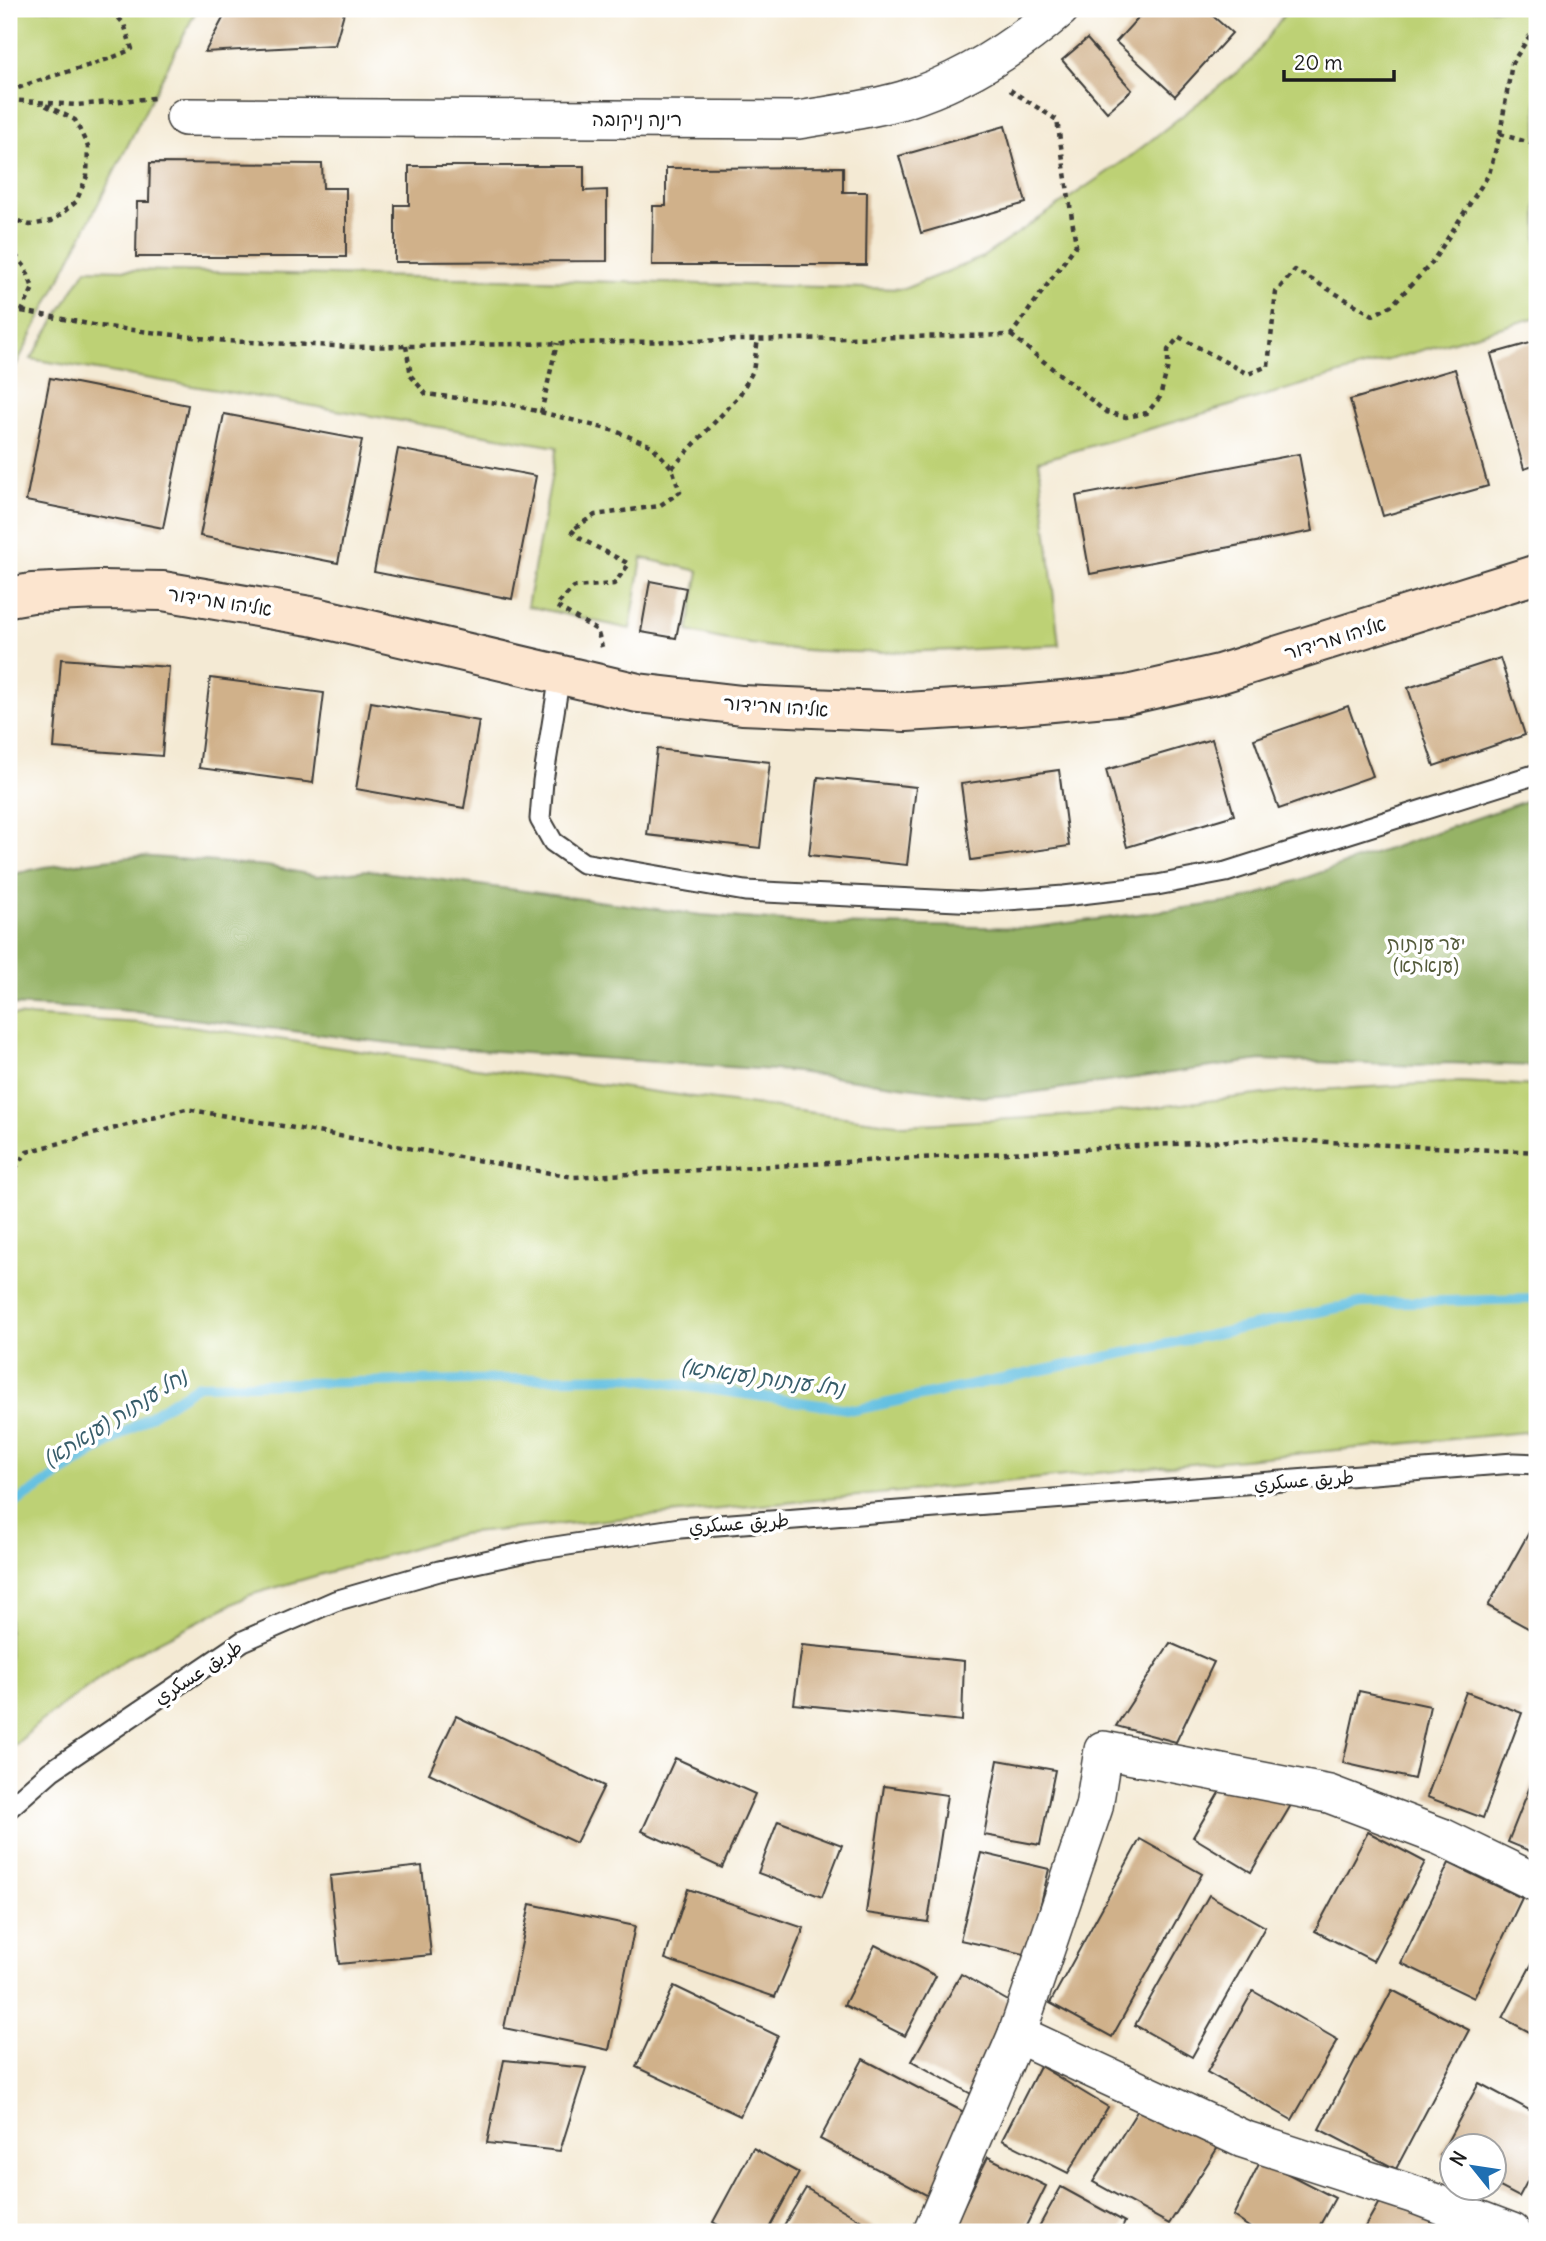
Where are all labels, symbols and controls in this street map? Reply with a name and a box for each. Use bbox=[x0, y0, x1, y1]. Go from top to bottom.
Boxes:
scale bar bbox=[1284, 38, 1394, 82]
text: 20 m bbox=[1294, 49, 1343, 76]
street label: רינה ניקובה bbox=[592, 107, 682, 132]
street label: אליהו מרידור bbox=[166, 581, 274, 621]
street label: אליהו מרידור bbox=[1281, 611, 1389, 665]
street label: אליהו מרידור bbox=[723, 690, 829, 722]
park label: יער ענתות (ענאתא) bbox=[1387, 931, 1465, 977]
water label: נחל ענתות (ענאתא) bbox=[680, 1352, 848, 1402]
water label: נחל ענתות (ענאתא) bbox=[38, 1361, 193, 1472]
street label: طريق عسكري bbox=[1253, 1465, 1355, 1498]
street label: طريق عسكري bbox=[688, 1508, 790, 1541]
street label: طريق عسكري bbox=[149, 1635, 248, 1712]
north arrow bbox=[1438, 2132, 1508, 2202]
text: N bbox=[1445, 2147, 1472, 2170]

